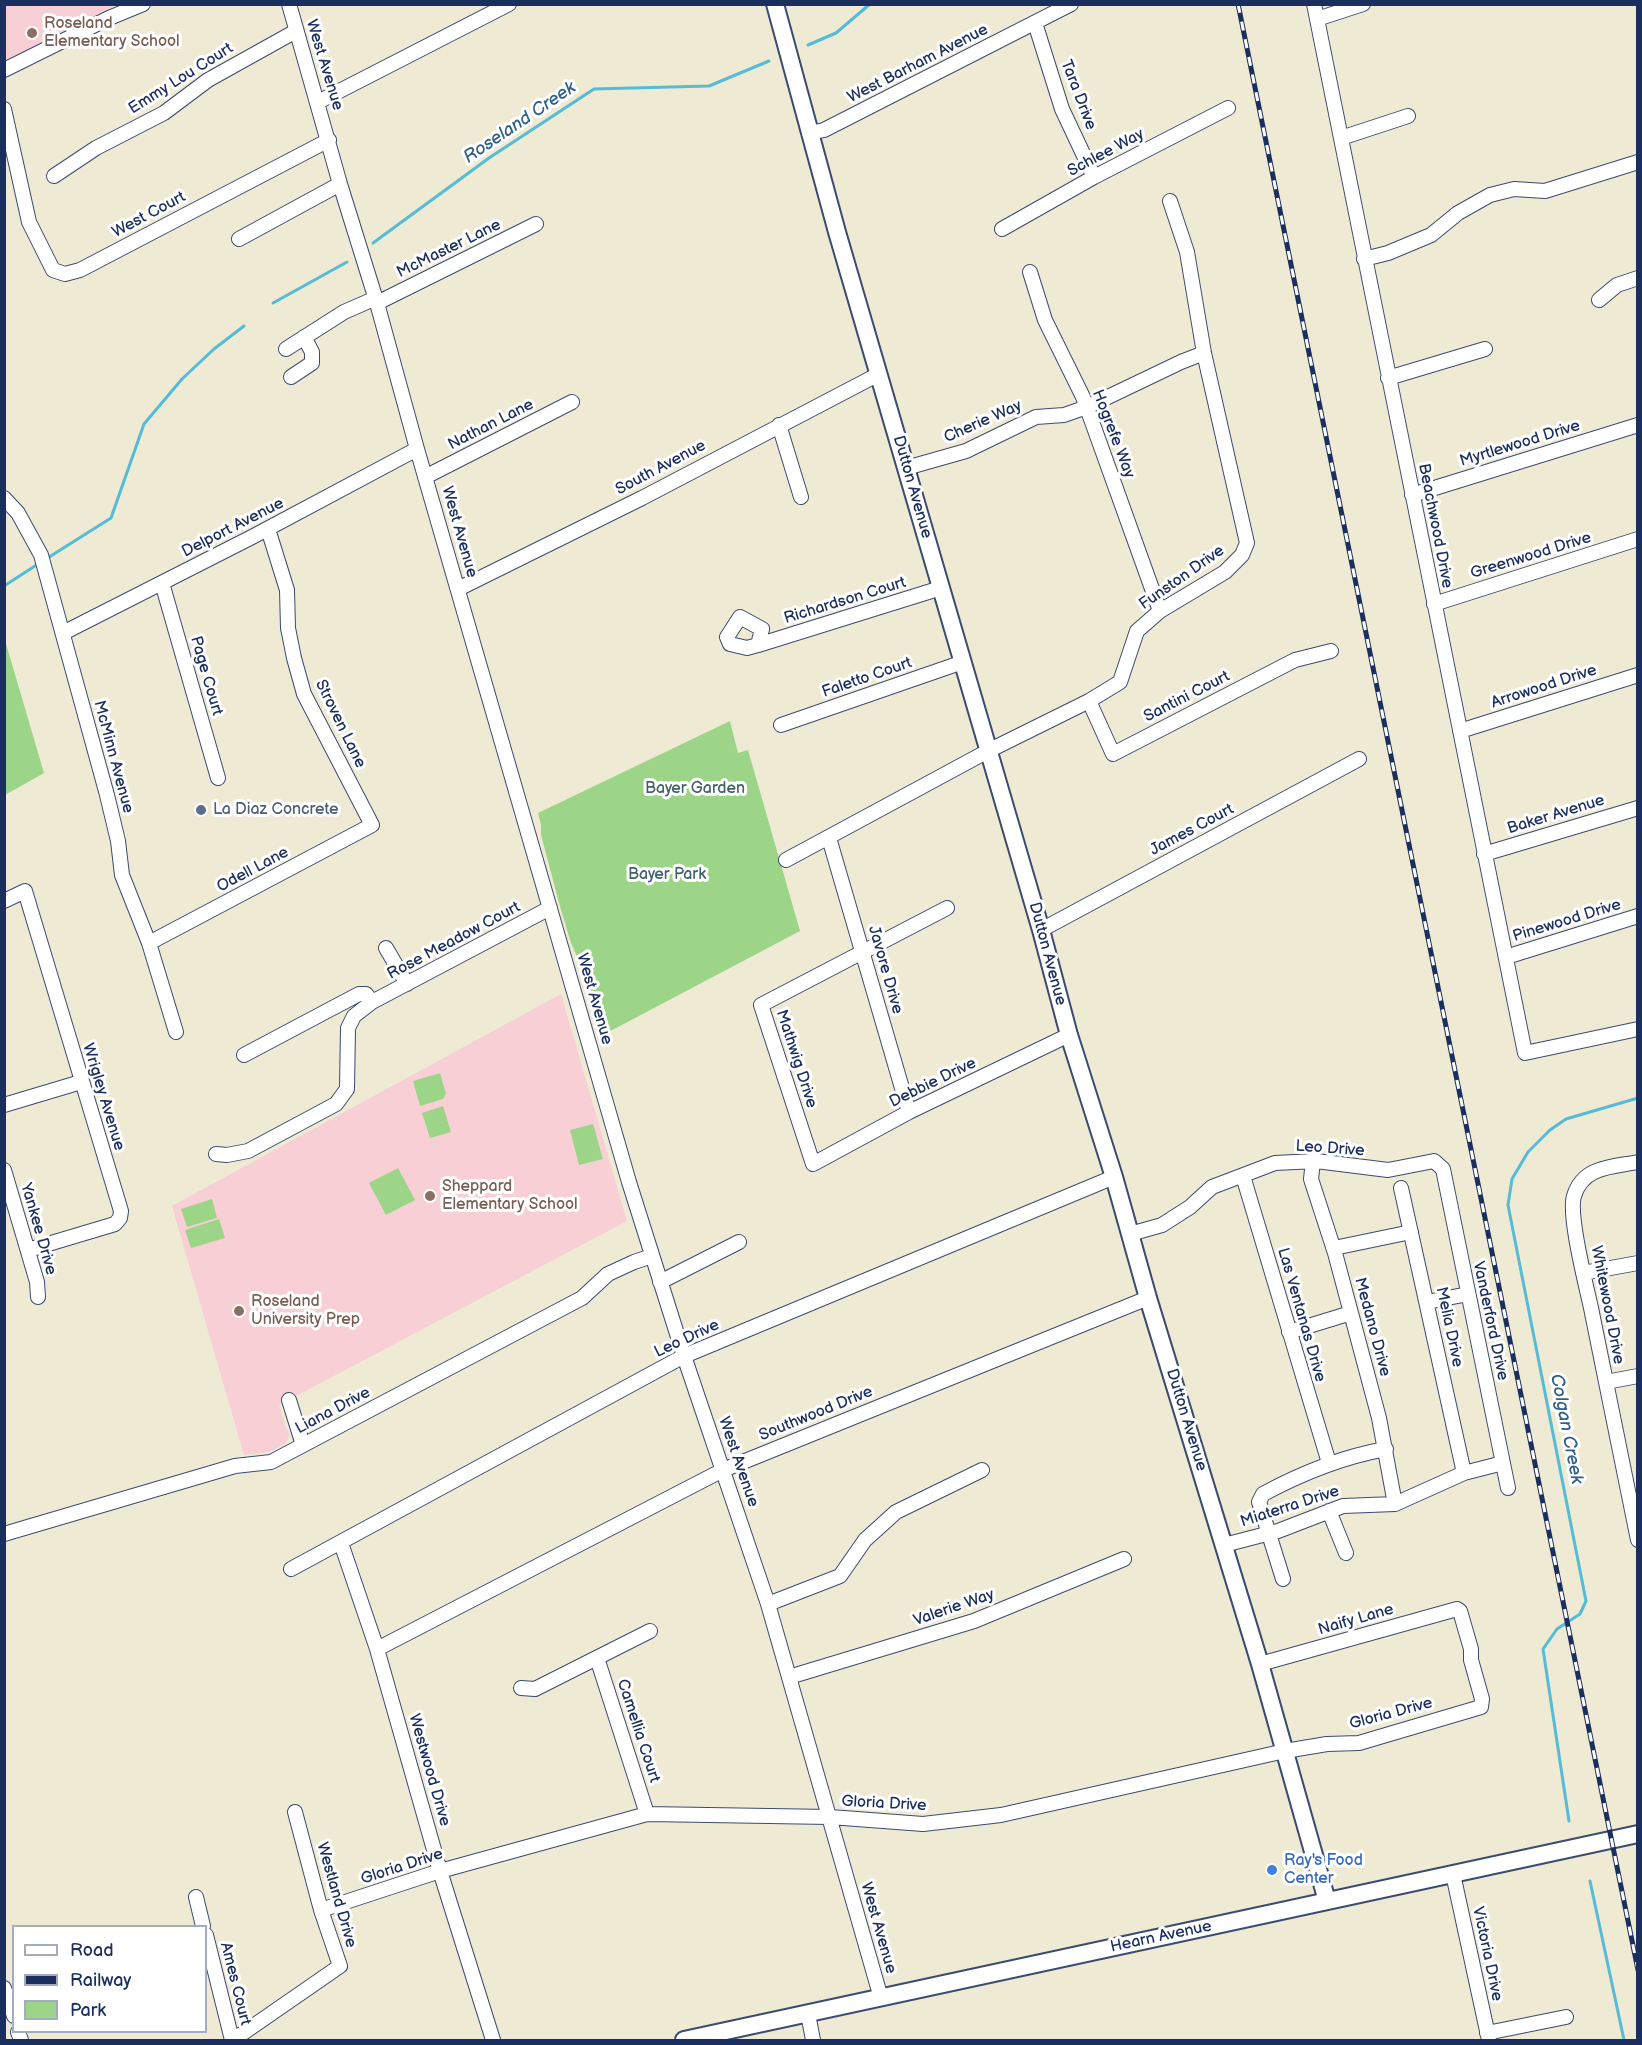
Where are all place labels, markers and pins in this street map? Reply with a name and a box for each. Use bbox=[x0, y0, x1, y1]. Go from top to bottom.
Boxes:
place label: Roseland Elementary School bbox=[44, 14, 180, 52]
marker: Roseland Elementary School bbox=[25, 26, 39, 40]
place label: La Diaz Concrete bbox=[213, 800, 338, 820]
marker: La Diaz Concrete bbox=[194, 803, 208, 817]
place label: Sheppard Elementary School bbox=[442, 1177, 578, 1215]
marker: Sheppard Elementary School bbox=[423, 1189, 437, 1203]
place label: Roseland University Prep bbox=[251, 1292, 360, 1330]
marker: Roseland University Prep bbox=[232, 1304, 246, 1318]
place label: Ray's Food Center bbox=[1284, 1851, 1363, 1889]
marker: Ray's Food Center bbox=[1265, 1863, 1279, 1877]

